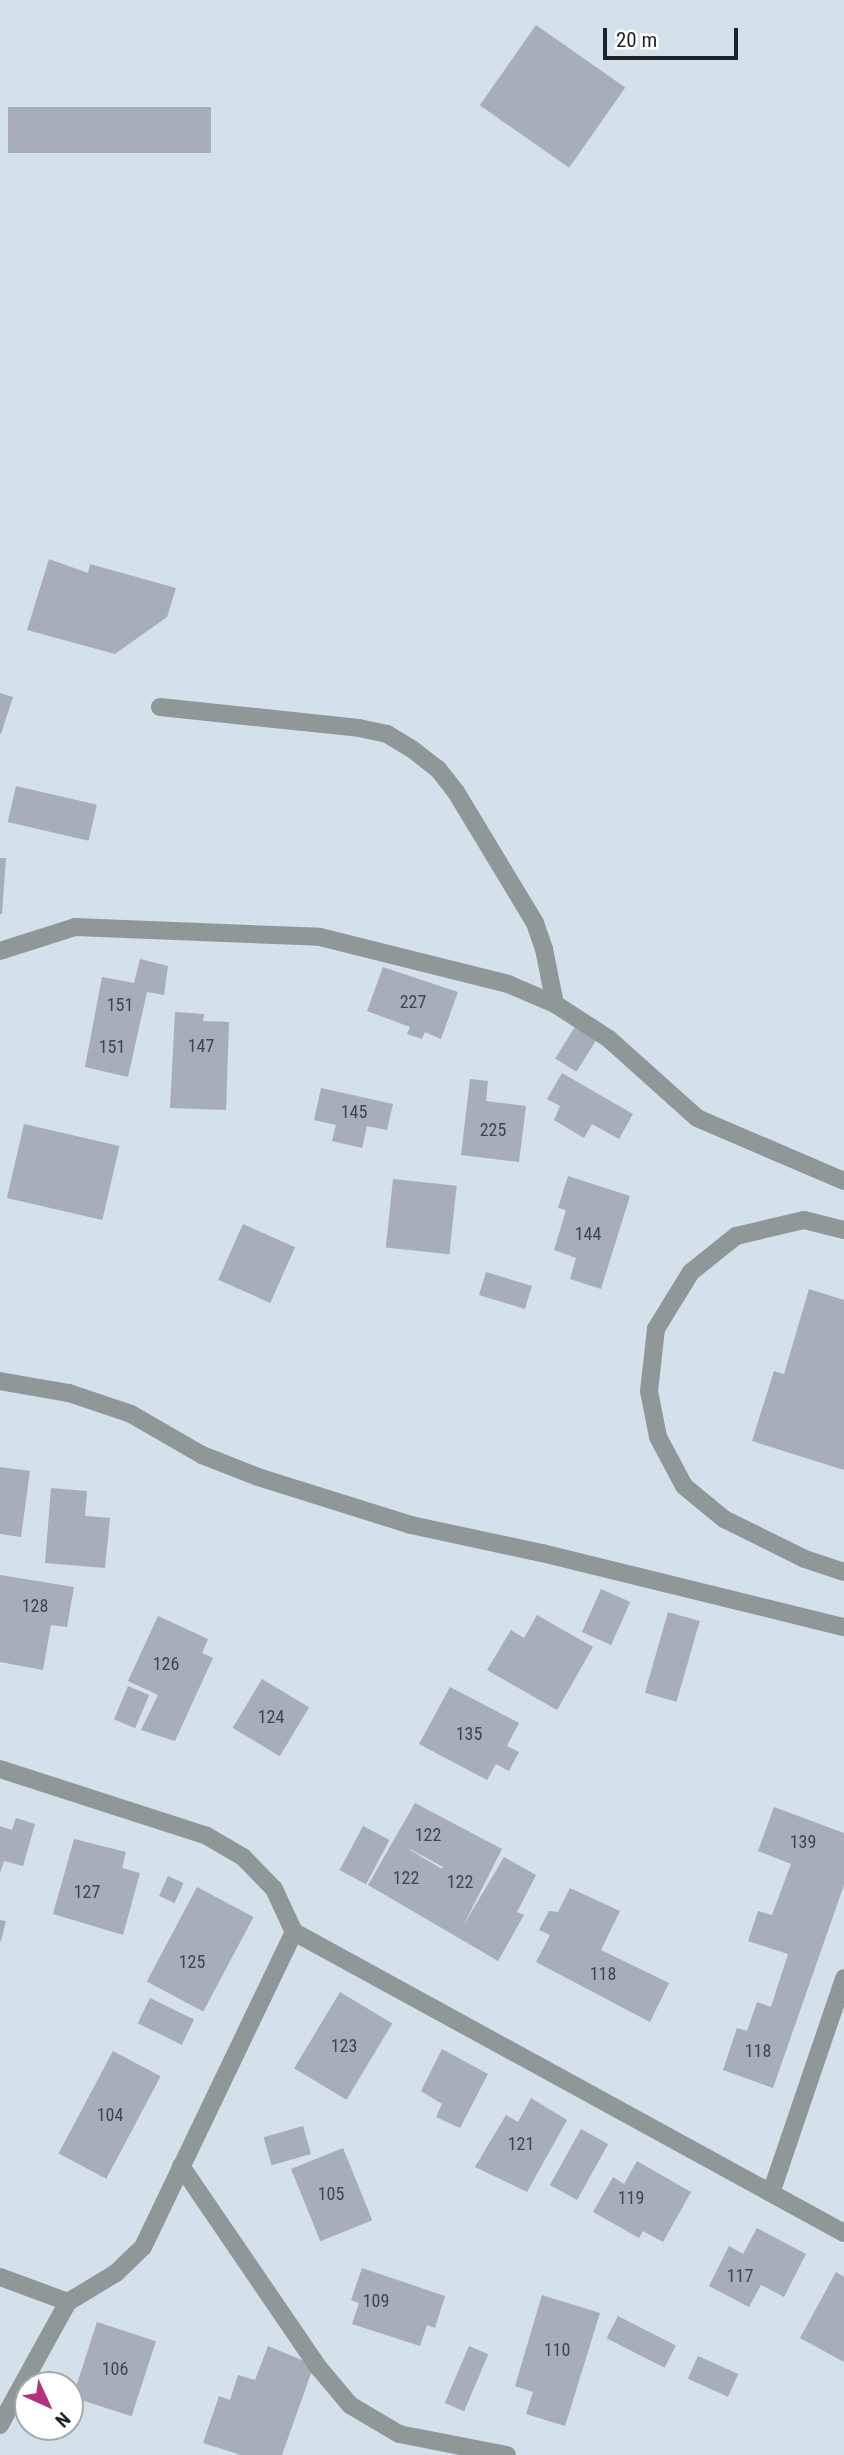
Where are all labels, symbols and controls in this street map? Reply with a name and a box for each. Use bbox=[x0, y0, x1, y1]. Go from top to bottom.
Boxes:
scale bar bbox=[606, 14, 741, 58]
text: 20 m bbox=[616, 28, 657, 52]
house number: 227 bbox=[400, 991, 426, 1013]
house number: 151 bbox=[107, 994, 133, 1016]
house number: 147 bbox=[188, 1035, 214, 1057]
house number: 151 bbox=[99, 1036, 125, 1058]
house number: 145 bbox=[341, 1101, 367, 1123]
house number: 225 bbox=[480, 1119, 506, 1141]
house number: 144 bbox=[575, 1223, 601, 1245]
house number: 128 bbox=[22, 1595, 48, 1617]
house number: 126 bbox=[153, 1653, 179, 1675]
house number: 124 bbox=[258, 1706, 284, 1728]
house number: 135 bbox=[456, 1723, 482, 1745]
house number: 122 bbox=[415, 1824, 441, 1846]
house number: 139 bbox=[790, 1831, 816, 1853]
house number: 122 bbox=[393, 1867, 419, 1889]
house number: 122 bbox=[447, 1871, 473, 1893]
house number: 127 bbox=[74, 1881, 100, 1903]
house number: 125 bbox=[179, 1951, 205, 1973]
house number: 118 bbox=[590, 1963, 616, 1985]
house number: 123 bbox=[331, 2035, 357, 2057]
house number: 118 bbox=[745, 2040, 771, 2062]
house number: 104 bbox=[97, 2104, 123, 2126]
house number: 121 bbox=[508, 2133, 534, 2155]
house number: 105 bbox=[318, 2183, 344, 2205]
house number: 119 bbox=[618, 2187, 644, 2209]
house number: 117 bbox=[727, 2265, 753, 2287]
house number: 109 bbox=[363, 2290, 389, 2312]
house number: 110 bbox=[544, 2339, 570, 2361]
house number: 106 bbox=[102, 2358, 128, 2380]
north arrow bbox=[14, 2371, 84, 2441]
text: N bbox=[51, 2408, 75, 2432]

